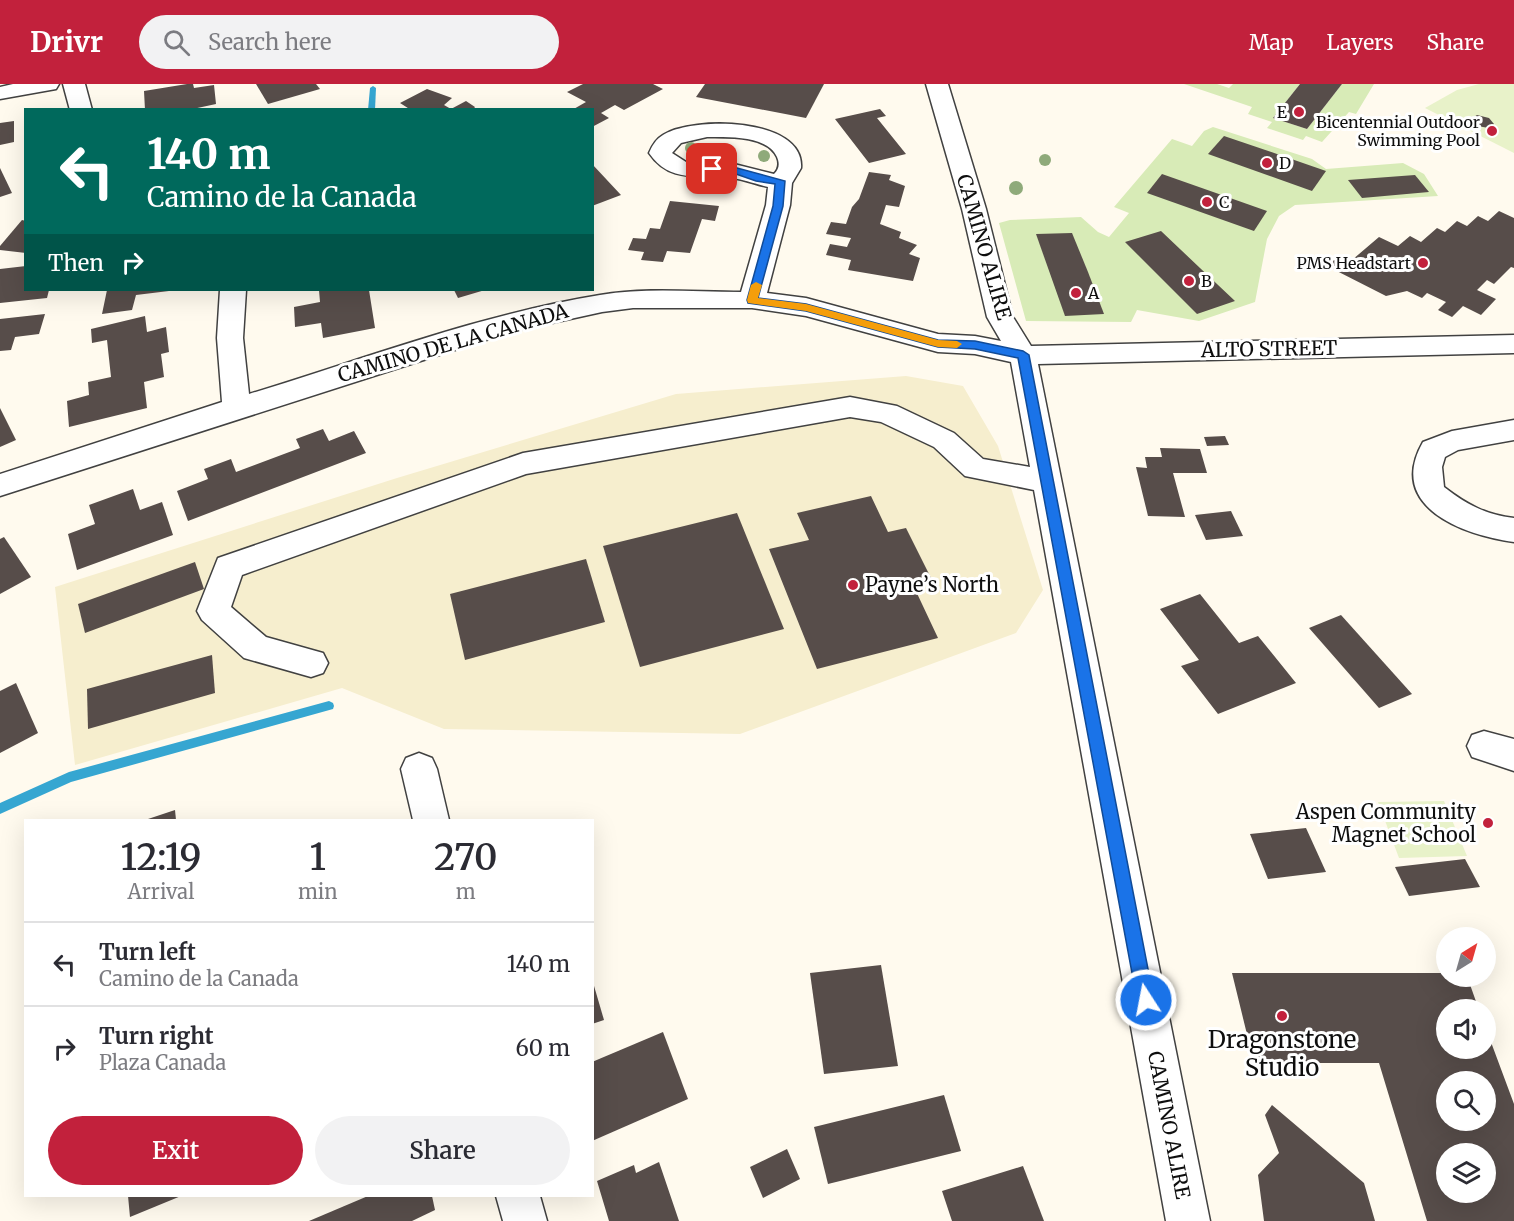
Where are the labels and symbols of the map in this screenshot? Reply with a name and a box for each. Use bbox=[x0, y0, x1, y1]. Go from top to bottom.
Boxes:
place label: E bbox=[1277, 102, 1288, 122]
marker: E bbox=[1292, 105, 1306, 119]
place label: Bicentennial Outdoor Swimming Pool bbox=[1316, 112, 1480, 150]
marker: Bicentennial Outdoor Swimming Pool bbox=[1485, 124, 1499, 138]
pin bbox=[686, 143, 737, 194]
place label: D bbox=[1279, 153, 1291, 173]
marker: D bbox=[1260, 156, 1274, 170]
street label: CAMINO ALIRE bbox=[952, 171, 1017, 323]
place label: C bbox=[1219, 192, 1229, 212]
marker: C bbox=[1200, 195, 1214, 209]
place label: PMS Headstart bbox=[1297, 253, 1412, 273]
marker: PMS Headstart bbox=[1416, 256, 1430, 270]
place label: B bbox=[1201, 271, 1212, 291]
marker: B bbox=[1182, 274, 1196, 288]
place label: A bbox=[1087, 283, 1100, 303]
marker: A bbox=[1069, 286, 1083, 300]
street label: CAMINO DE LA CANADA bbox=[335, 297, 572, 387]
street label: ALTO STREET bbox=[1200, 335, 1338, 362]
place label: Payne’s North bbox=[865, 572, 999, 597]
marker: Payne’s North bbox=[846, 578, 860, 592]
place label: Aspen Community Magnet School bbox=[1295, 799, 1476, 847]
marker: Aspen Community Magnet School bbox=[1481, 816, 1495, 830]
north arrow bbox=[1436, 927, 1496, 987]
position arrow bbox=[1114, 968, 1178, 1032]
marker: Dragonstone Studio bbox=[1275, 1009, 1289, 1023]
place label: Dragonstone Studio bbox=[1208, 1024, 1356, 1083]
street label: CAMINO ALIRE bbox=[1143, 1049, 1196, 1201]

